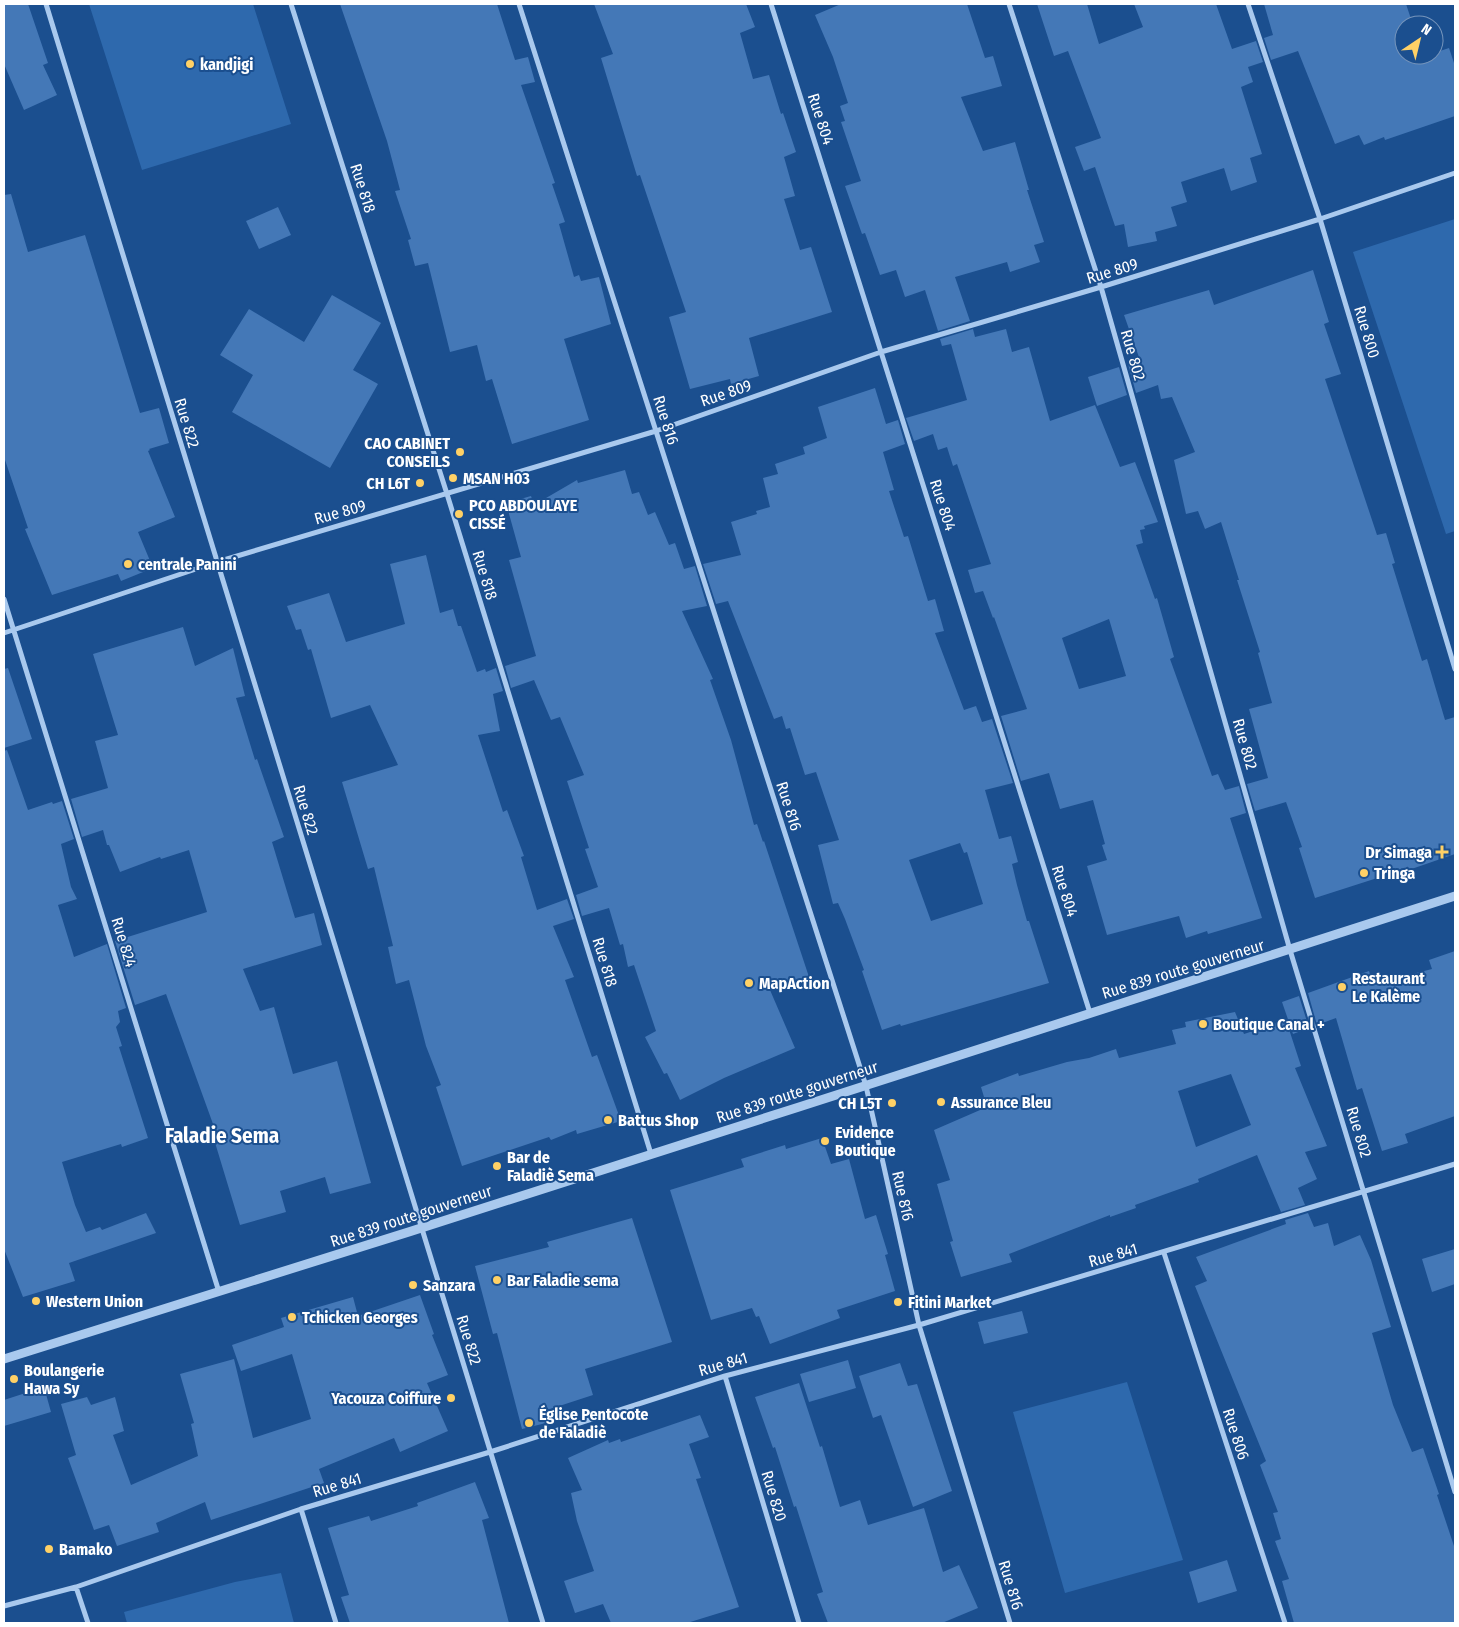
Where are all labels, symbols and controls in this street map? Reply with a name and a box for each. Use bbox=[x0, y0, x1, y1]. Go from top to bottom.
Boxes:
north arrow bbox=[1394, 15, 1444, 65]
text: N bbox=[1418, 20, 1434, 39]
place label: kandjigi bbox=[200, 55, 253, 74]
marker: kandjigi bbox=[184, 58, 196, 70]
street label: Rue 804 bbox=[804, 91, 838, 147]
street label: Rue 818 bbox=[346, 161, 380, 215]
street label: Rue 809 bbox=[1084, 254, 1140, 288]
street label: Rue 800 bbox=[1350, 304, 1384, 360]
street label: Rue 802 bbox=[1117, 327, 1149, 383]
street label: Rue 809 bbox=[698, 375, 754, 411]
street label: Rue 816 bbox=[649, 393, 683, 447]
street label: Rue 822 bbox=[170, 396, 204, 450]
place label: CAO CABINET CONSEILS bbox=[364, 434, 450, 471]
marker: CAO CABINET CONSEILS bbox=[454, 446, 466, 458]
place label: MSAN H03 bbox=[463, 469, 530, 488]
marker: MSAN H03 bbox=[447, 472, 459, 484]
place label: CH L6T bbox=[366, 474, 410, 493]
marker: CH L6T bbox=[414, 477, 426, 489]
street label: Rue 804 bbox=[926, 477, 960, 533]
street label: Rue 809 bbox=[312, 496, 368, 528]
place label: PCO ABDOULAYE CISSÉ bbox=[469, 496, 578, 533]
marker: PCO ABDOULAYE CISSÉ bbox=[453, 508, 465, 520]
street label: Rue 818 bbox=[469, 548, 501, 602]
place label: centrale Panini bbox=[138, 555, 237, 574]
marker: centrale Panini bbox=[122, 558, 134, 570]
street label: Rue 802 bbox=[1229, 716, 1261, 772]
street label: Rue 816 bbox=[772, 779, 806, 833]
street label: Rue 822 bbox=[289, 783, 323, 837]
place label: Dr Simaga bbox=[1365, 843, 1432, 862]
marker: Dr Simaga bbox=[1436, 846, 1448, 858]
street label: Rue 804 bbox=[1048, 863, 1082, 919]
place label: Tringa bbox=[1374, 864, 1415, 883]
marker: Tringa bbox=[1358, 867, 1370, 879]
street label: Rue 824 bbox=[107, 915, 141, 969]
street label: Rue 818 bbox=[589, 935, 621, 989]
street label: Rue 839 route gouverneur bbox=[1100, 935, 1267, 1003]
place label: Restaurant Le Kalème bbox=[1352, 969, 1425, 1006]
place label: MapAction bbox=[759, 974, 830, 993]
marker: MapAction bbox=[743, 977, 755, 989]
marker: Restaurant Le Kalème bbox=[1336, 981, 1348, 993]
place label: Boutique Canal + bbox=[1213, 1015, 1325, 1034]
marker: Boutique Canal + bbox=[1197, 1018, 1209, 1030]
street label: Rue 839 route gouverneur bbox=[714, 1057, 881, 1127]
place label: Assurance Bleu bbox=[950, 1093, 1051, 1112]
place label: CH L5T bbox=[838, 1094, 882, 1113]
marker: Assurance Bleu bbox=[935, 1096, 947, 1108]
marker: CH L5T bbox=[886, 1097, 898, 1109]
street label: Rue 802 bbox=[1342, 1104, 1376, 1160]
place label: Battus Shop bbox=[618, 1111, 699, 1130]
marker: Battus Shop bbox=[602, 1114, 614, 1126]
district label: Faladie Sema bbox=[165, 1123, 279, 1149]
place label: Evidence Boutique bbox=[835, 1123, 896, 1160]
marker: Evidence Boutique bbox=[819, 1135, 831, 1147]
place label: Bar de Faladiè Sema bbox=[507, 1148, 594, 1185]
marker: Bar de Faladiè Sema bbox=[491, 1160, 503, 1172]
street label: Rue 816 bbox=[888, 1169, 918, 1223]
street label: Rue 839 route gouverneur bbox=[328, 1181, 495, 1251]
street label: Rue 841 bbox=[1086, 1239, 1140, 1271]
place label: Bar Faladie sema bbox=[507, 1271, 619, 1290]
marker: Bar Faladie sema bbox=[491, 1274, 503, 1286]
place label: Sanzara bbox=[423, 1276, 476, 1295]
marker: Sanzara bbox=[407, 1279, 419, 1291]
place label: Western Union bbox=[46, 1292, 143, 1311]
place label: Fitini Market bbox=[908, 1293, 992, 1312]
marker: Western Union bbox=[30, 1295, 42, 1307]
marker: Fitini Market bbox=[892, 1296, 904, 1308]
place label: Tchicken Georges bbox=[302, 1308, 418, 1327]
marker: Tchicken Georges bbox=[286, 1311, 298, 1323]
street label: Rue 822 bbox=[452, 1313, 486, 1367]
street label: Rue 841 bbox=[696, 1348, 750, 1380]
place label: Boulangerie Hawa Sy bbox=[24, 1361, 104, 1398]
marker: Boulangerie Hawa Sy bbox=[8, 1373, 20, 1385]
place label: Yacouza Coiffure bbox=[330, 1389, 441, 1408]
marker: Yacouza Coiffure bbox=[445, 1392, 457, 1404]
place label: Église Pentocote de Faladiè bbox=[539, 1404, 648, 1442]
street label: Rue 806 bbox=[1219, 1406, 1253, 1462]
marker: Église Pentocote de Faladiè bbox=[523, 1417, 535, 1429]
street label: Rue 820 bbox=[757, 1468, 791, 1524]
street label: Rue 841 bbox=[310, 1469, 364, 1501]
place label: Bamako bbox=[59, 1540, 113, 1559]
marker: Bamako bbox=[43, 1543, 55, 1555]
street label: Rue 816 bbox=[995, 1558, 1027, 1612]

